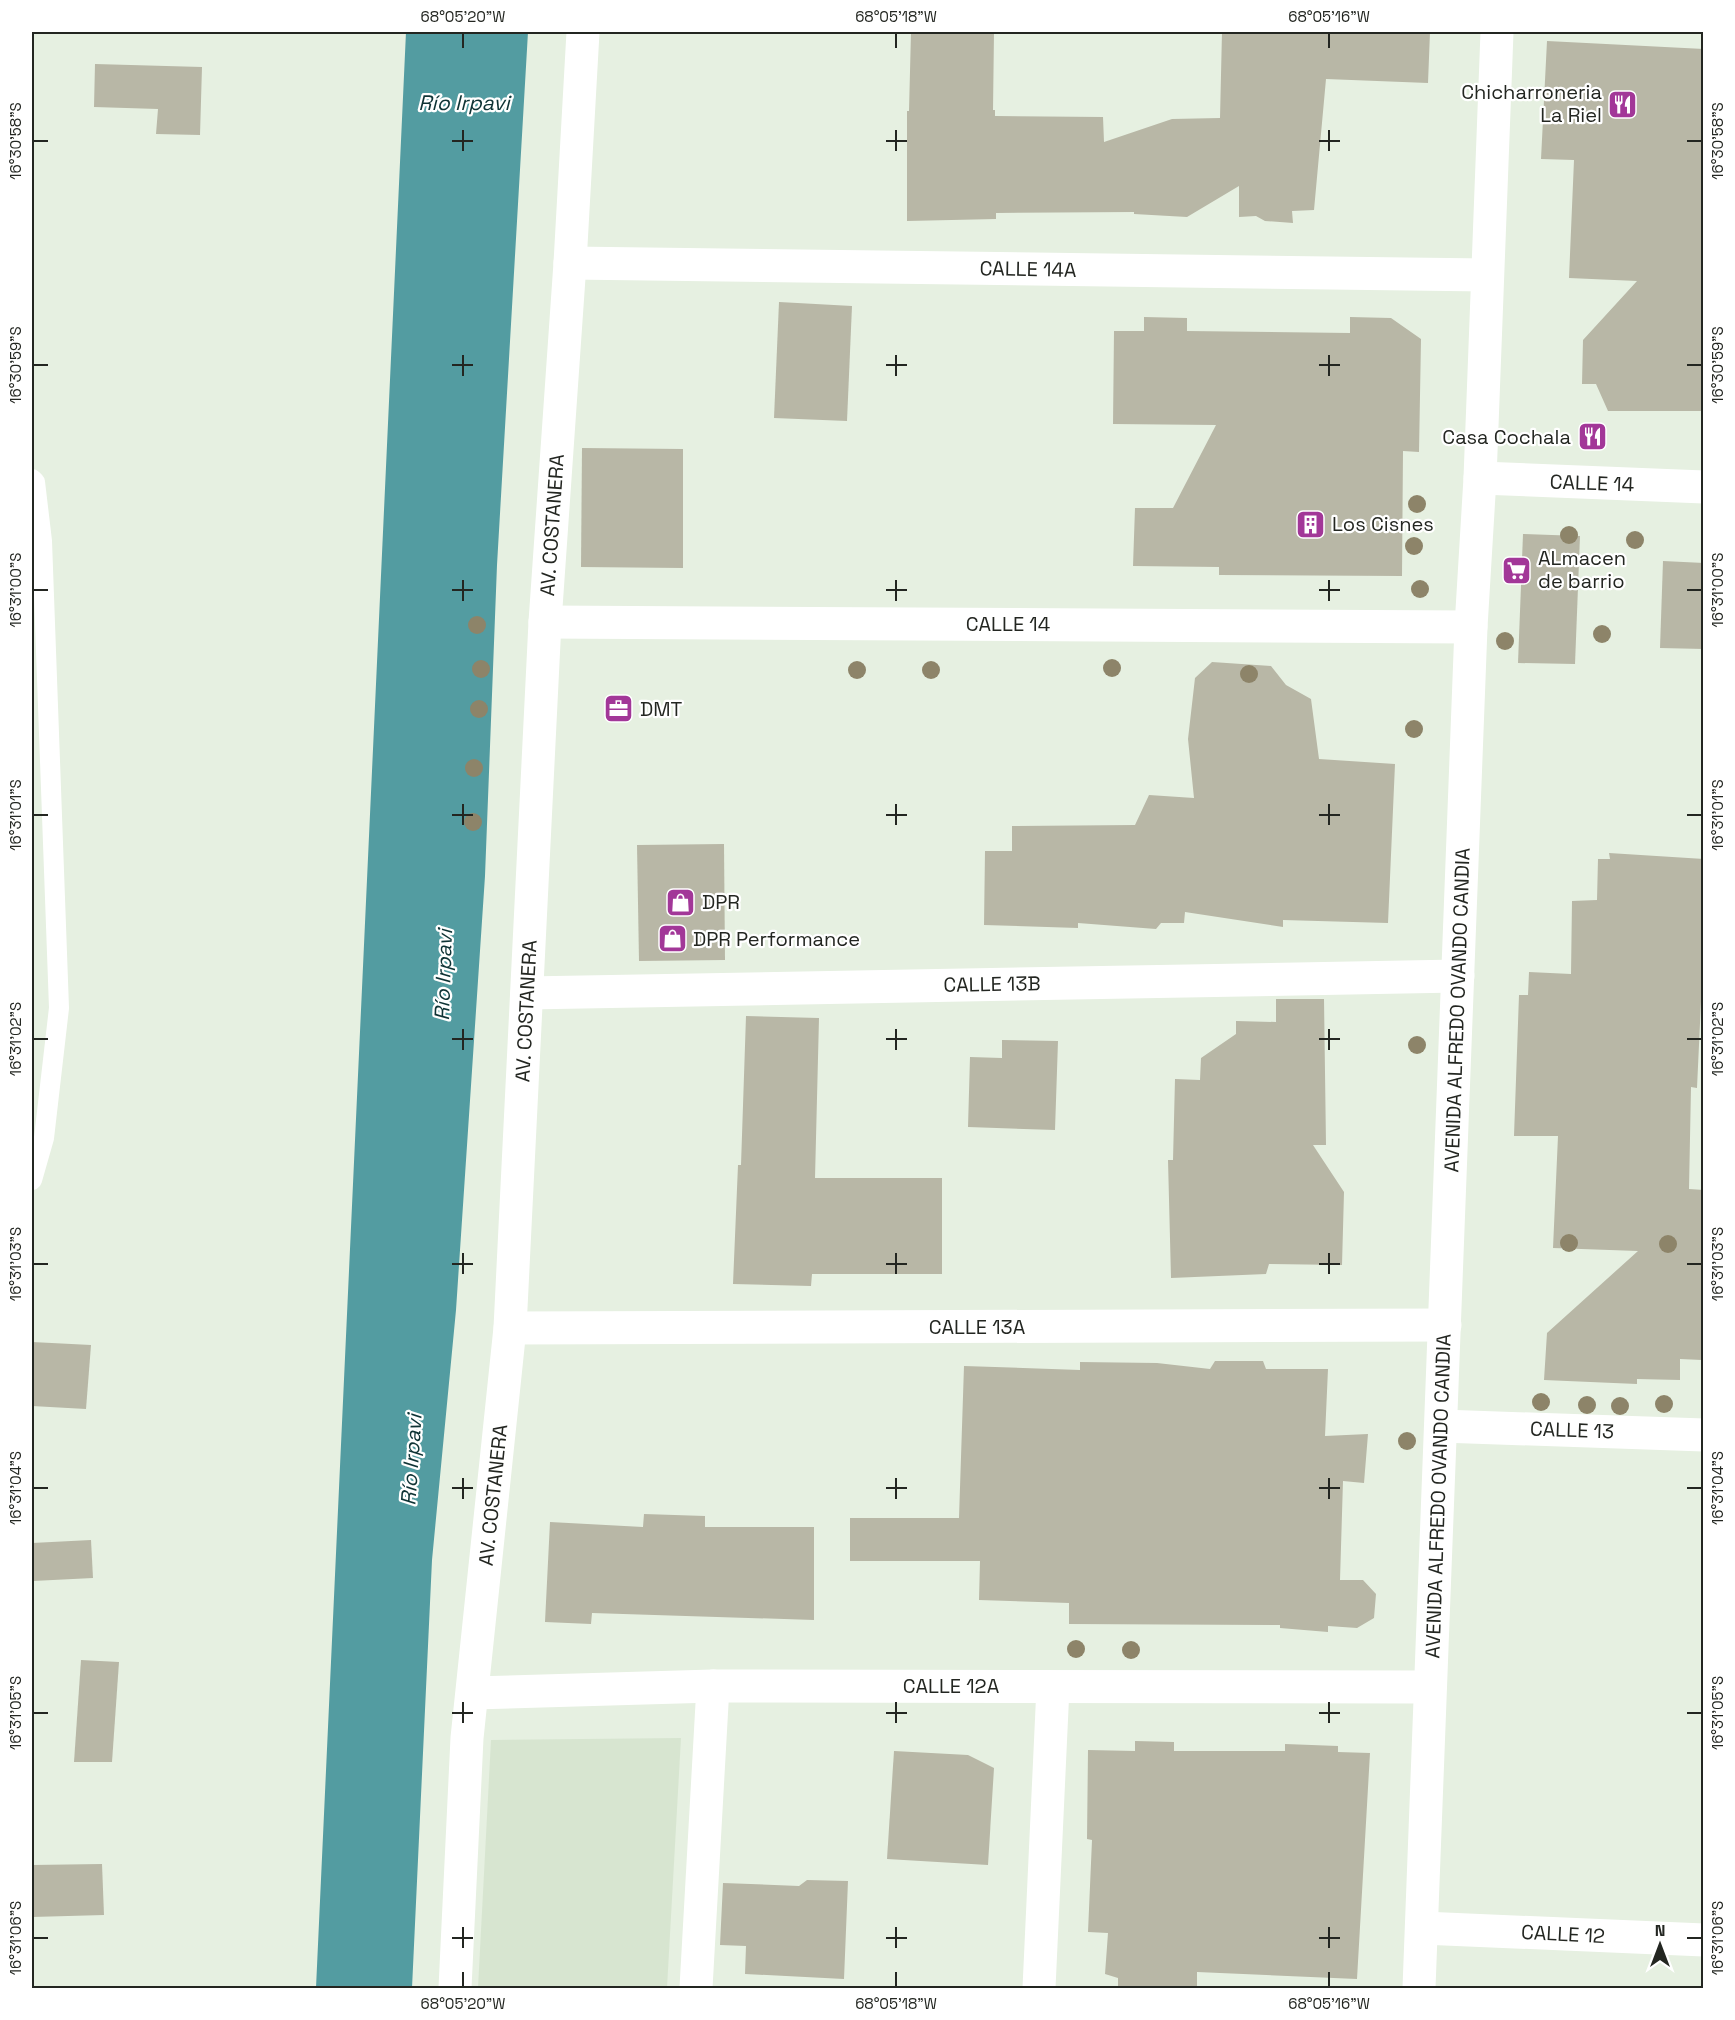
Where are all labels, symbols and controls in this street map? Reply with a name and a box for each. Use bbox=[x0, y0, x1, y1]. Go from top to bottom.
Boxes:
text: 68°05'20"W bbox=[421, 7, 505, 26]
text: 68°05'18"W bbox=[855, 7, 937, 26]
text: 68°05'16"W bbox=[1288, 7, 1370, 26]
place label: Chicharroneria La Riel bbox=[1461, 79, 1602, 128]
restaurant icon: Chicharroneria La Riel bbox=[1607, 88, 1639, 120]
water label: Río Irpavi bbox=[418, 89, 513, 116]
text: 16°30'58"S bbox=[6, 102, 25, 180]
text: 16°30'58"S bbox=[1708, 102, 1727, 180]
street label: CALLE 14A bbox=[979, 255, 1077, 283]
text: 16°30'59"S bbox=[6, 326, 25, 404]
text: 16°30'59"S bbox=[1708, 326, 1727, 404]
restaurant icon: Casa Cochala bbox=[1576, 421, 1608, 453]
place label: Casa Cochala bbox=[1442, 424, 1571, 450]
street label: AV. COSTANERA bbox=[534, 453, 570, 597]
street label: CALLE 14 bbox=[1549, 469, 1635, 497]
building icon: Los Cisnes bbox=[1295, 508, 1327, 540]
place label: Los Cisnes bbox=[1332, 511, 1434, 537]
place label: ALmacen de barrio bbox=[1538, 545, 1626, 594]
text: 16°31'00"S bbox=[6, 553, 25, 627]
text: 16°31'00"S bbox=[1708, 553, 1727, 627]
supermarket icon: ALmacen de barrio bbox=[1501, 554, 1533, 586]
street label: CALLE 14 bbox=[966, 611, 1050, 637]
office icon: DMT bbox=[603, 693, 635, 725]
place label: DMT bbox=[640, 696, 683, 722]
text: 16°31'01"S bbox=[6, 779, 25, 851]
text: 16°31'01"S bbox=[1708, 779, 1727, 851]
street label: AVENIDA ALFREDO OVANDO CANDIA bbox=[1438, 847, 1476, 1173]
shop icon: DPR bbox=[665, 886, 697, 918]
place label: DPR bbox=[702, 889, 740, 915]
shop icon: DPR Performance bbox=[656, 923, 688, 955]
water label: Río Irpavi bbox=[428, 926, 458, 1021]
place label: DPR Performance bbox=[693, 926, 860, 952]
street label: AV. COSTANERA bbox=[509, 939, 543, 1083]
street label: CALLE 13B bbox=[943, 970, 1041, 998]
text: 16°31'02"S bbox=[6, 1002, 25, 1076]
text: 16°31'02"S bbox=[1708, 1002, 1727, 1076]
text: 16°31'03"S bbox=[6, 1227, 25, 1301]
text: 16°31'03"S bbox=[1708, 1227, 1727, 1301]
street label: CALLE 13A bbox=[929, 1314, 1026, 1340]
street label: AVENIDA ALFREDO OVANDO CANDIA bbox=[1419, 1333, 1457, 1659]
water label: Río Irpavi bbox=[394, 1411, 428, 1506]
street label: CALLE 13 bbox=[1530, 1416, 1614, 1444]
street label: AV. COSTANERA bbox=[473, 1422, 513, 1567]
text: 16°31'04"S bbox=[6, 1451, 25, 1525]
text: 16°31'04"S bbox=[1708, 1451, 1727, 1525]
street label: CALLE 12A bbox=[903, 1673, 1000, 1699]
text: 16°31'05"S bbox=[6, 1676, 25, 1750]
text: 16°31'05"S bbox=[1708, 1676, 1727, 1750]
text: 16°31'06"S bbox=[6, 1901, 25, 1975]
text: 16°31'06"S bbox=[1708, 1901, 1727, 1975]
north arrow bbox=[1630, 1915, 1690, 1975]
street label: CALLE 12 bbox=[1520, 1919, 1606, 1949]
text: N bbox=[1655, 1920, 1665, 1941]
text: 68°05'20"W bbox=[421, 1994, 505, 2013]
text: 68°05'18"W bbox=[855, 1994, 937, 2013]
text: 68°05'16"W bbox=[1288, 1994, 1370, 2013]

